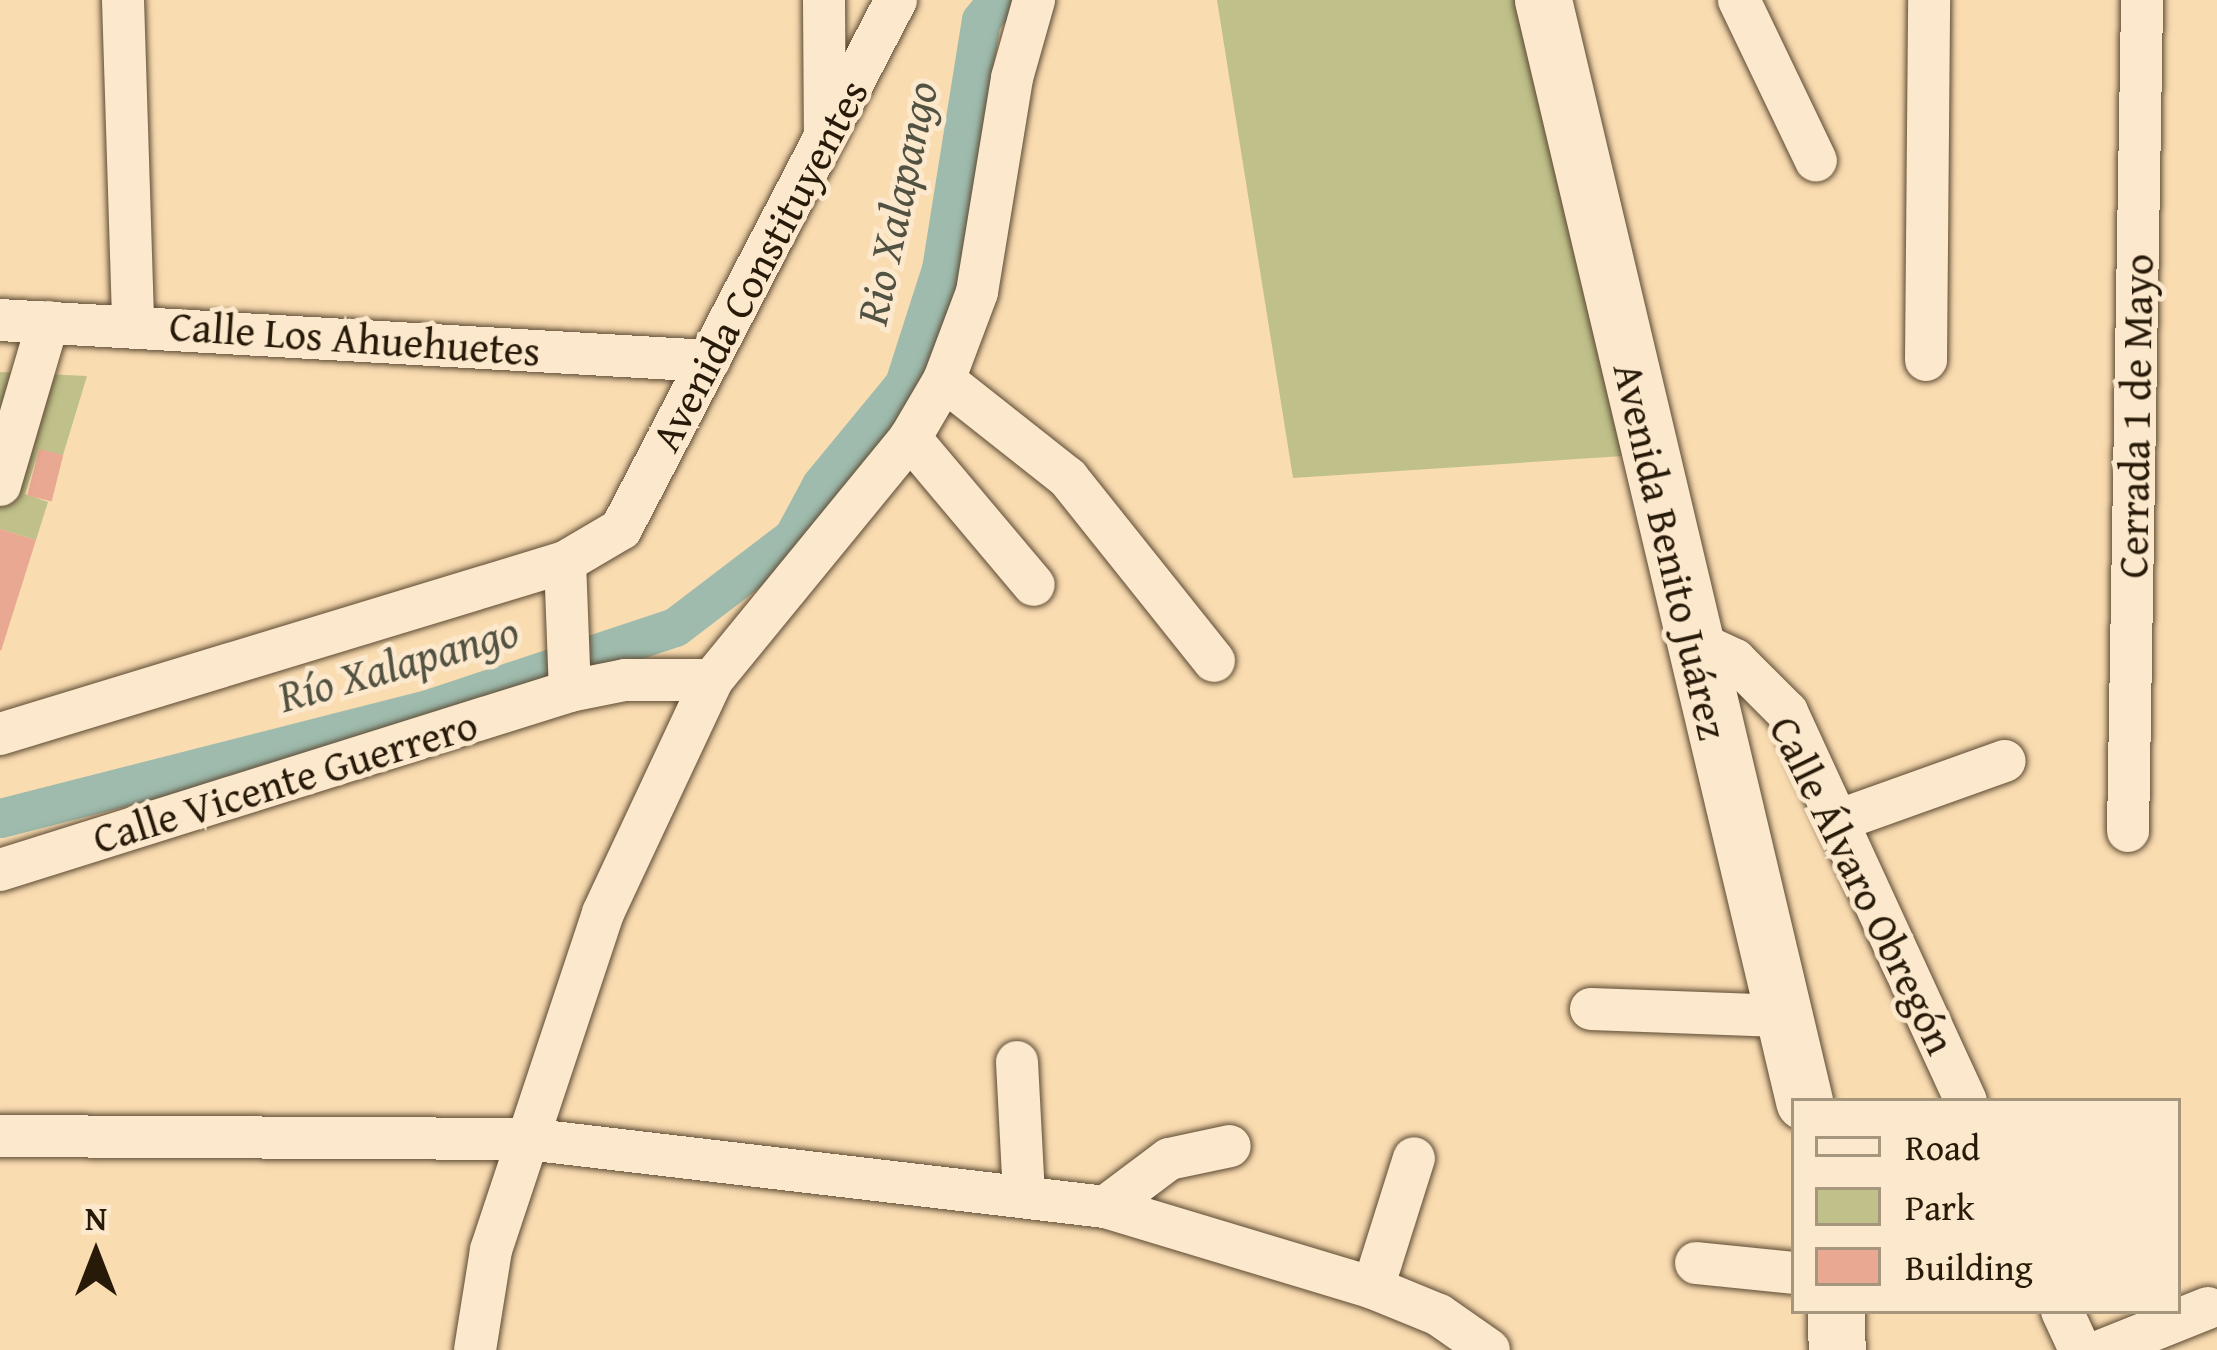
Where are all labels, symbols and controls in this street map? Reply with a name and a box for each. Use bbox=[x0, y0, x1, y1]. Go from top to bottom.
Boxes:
street label: Avenida Constituyentes bbox=[640, 71, 878, 459]
water label: Rio Xalapango bbox=[844, 76, 948, 330]
street label: Cerrada 1 de Mayo bbox=[2107, 253, 2163, 579]
street label: Calle Los Ahuehuetes bbox=[168, 300, 542, 376]
street label: Avenida Benito Juárez bbox=[1603, 358, 1739, 744]
water label: Río Xalapango bbox=[272, 603, 524, 723]
street label: Calle Vicente Guerrero bbox=[87, 699, 483, 863]
street label: Calle Álvaro Obregón bbox=[1759, 708, 1967, 1062]
legend bbox=[1791, 1098, 2181, 1314]
text: Road bbox=[1905, 1120, 1980, 1173]
text: Park bbox=[1905, 1180, 1975, 1233]
north arrow bbox=[36, 1194, 156, 1314]
text: N bbox=[85, 1194, 107, 1242]
text: Building bbox=[1905, 1240, 2033, 1293]

